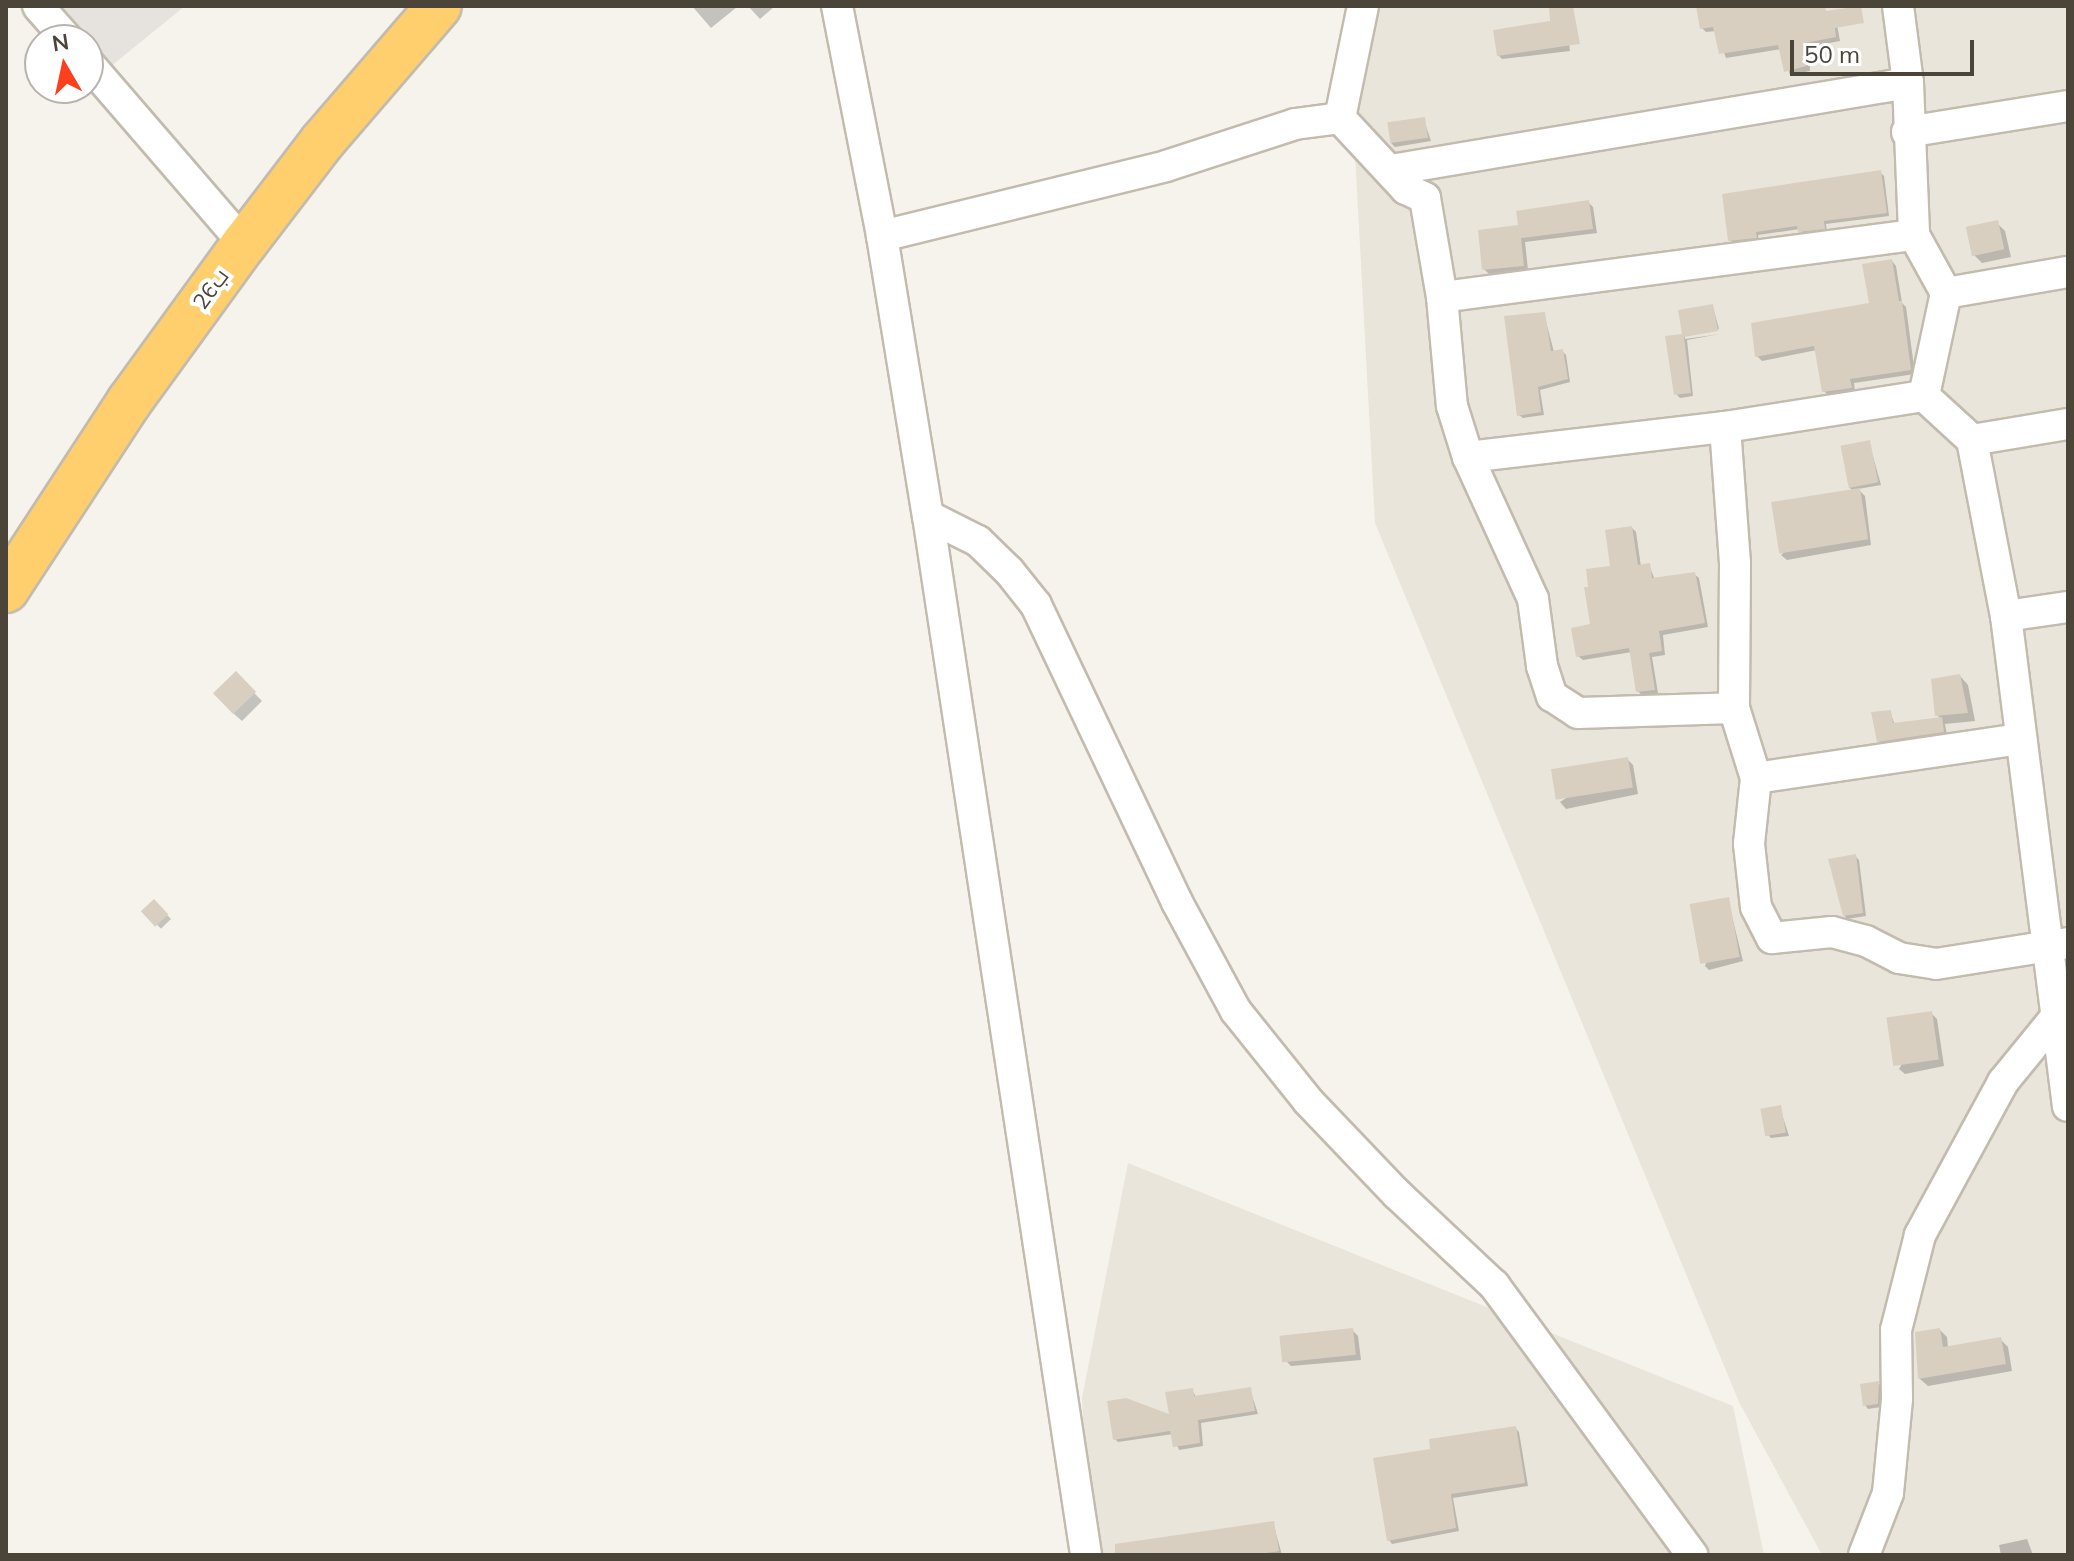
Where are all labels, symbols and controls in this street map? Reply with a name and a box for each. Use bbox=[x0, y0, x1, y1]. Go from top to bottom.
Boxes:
north arrow bbox=[24, 24, 104, 104]
scale bar bbox=[1794, 24, 1978, 74]
text: N bbox=[50, 27, 71, 57]
text: 50 m bbox=[1804, 39, 1860, 69]
street label: 26ب bbox=[187, 264, 235, 314]

